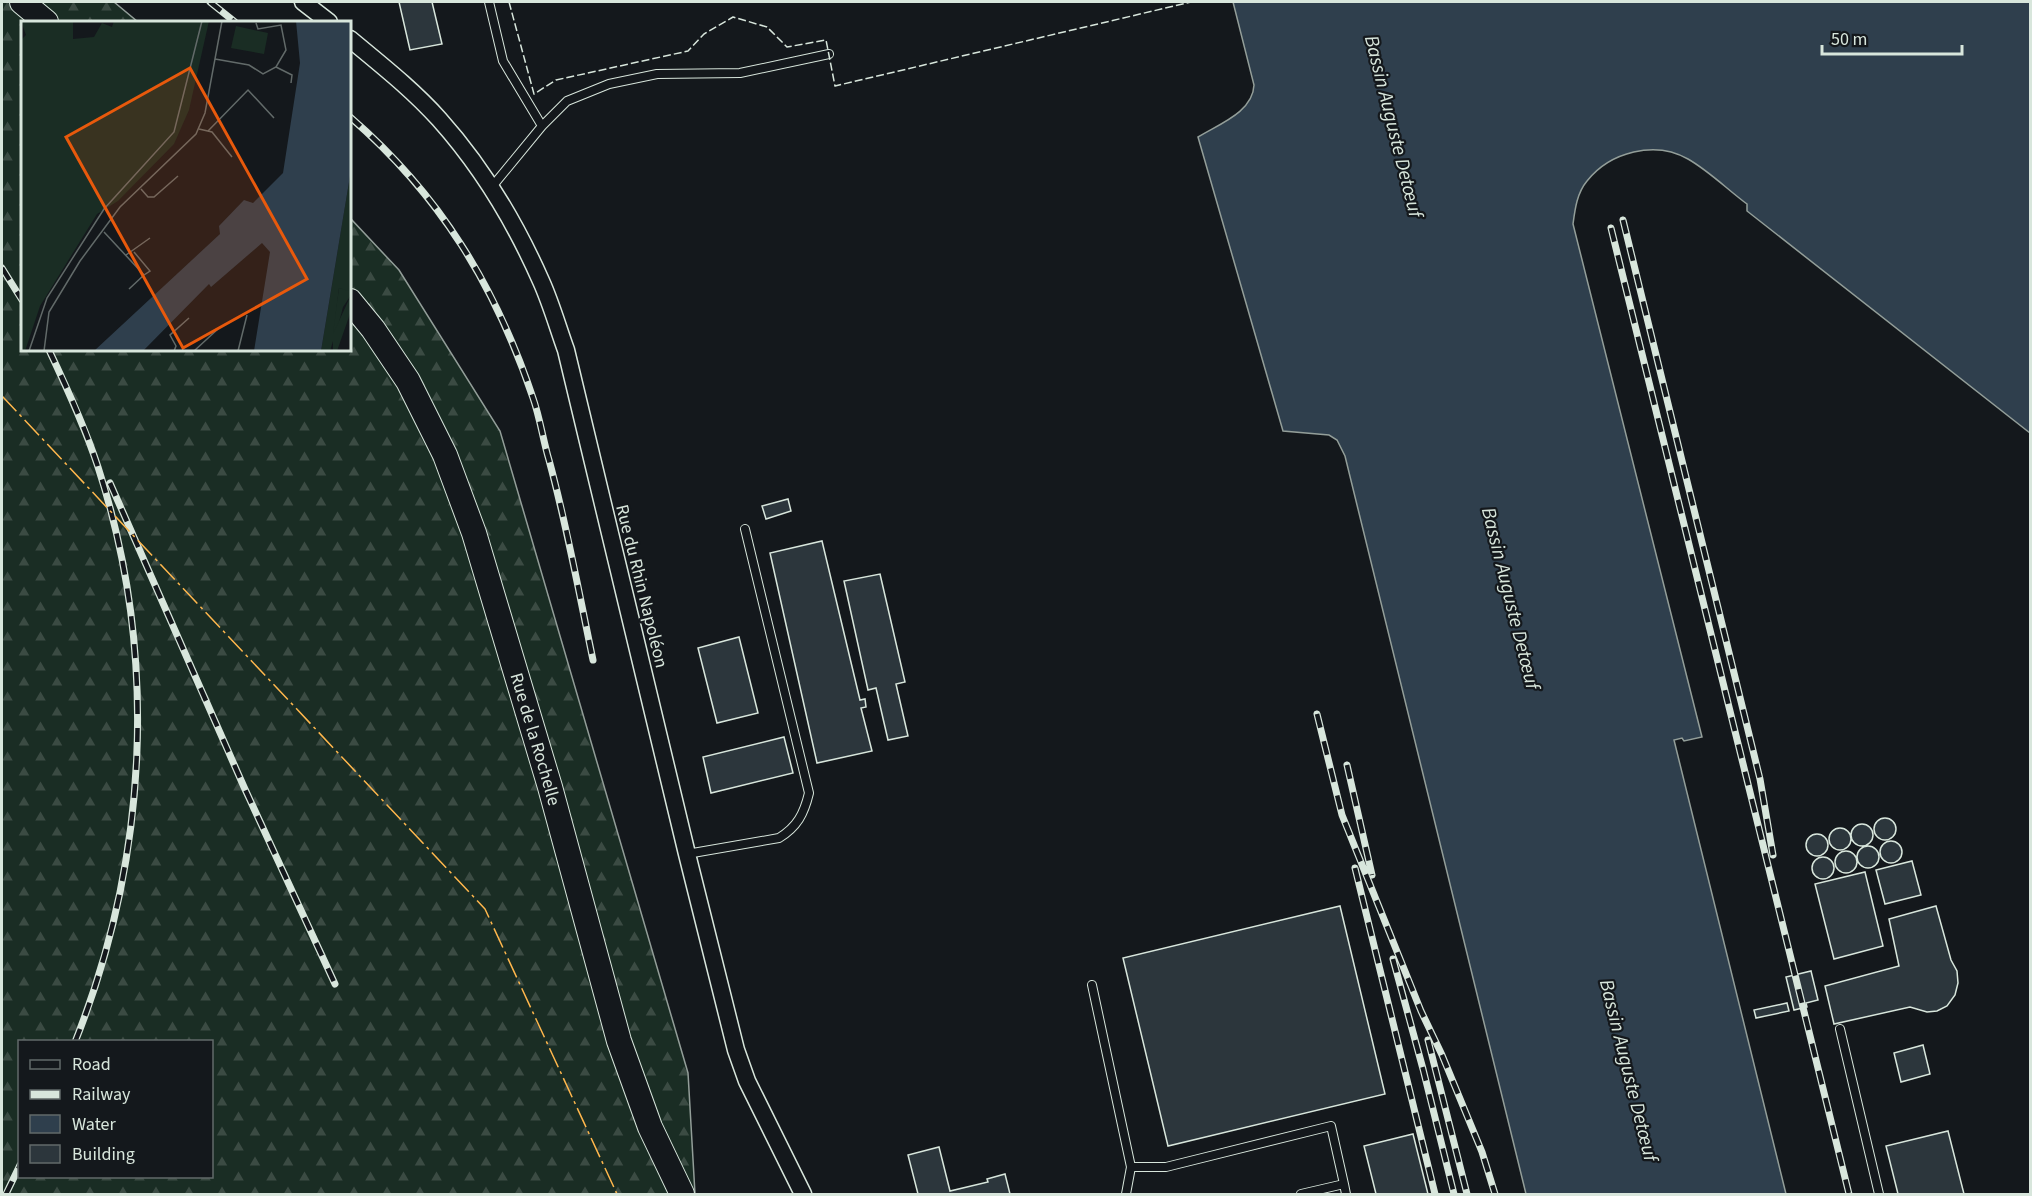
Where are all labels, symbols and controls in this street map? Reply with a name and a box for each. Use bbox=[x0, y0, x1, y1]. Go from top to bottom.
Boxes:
scale bar bbox=[1822, 18, 1962, 56]
inset map bbox=[21, 21, 351, 351]
text: 50 m bbox=[1831, 27, 1867, 52]
water label: Bassin Auguste Detœuf bbox=[1357, 32, 1430, 222]
street label: Rue du Rhin Napoléon bbox=[609, 502, 674, 670]
water label: Bassin Auguste Detœuf bbox=[1474, 504, 1547, 694]
street label: Rue de la Rochelle bbox=[504, 670, 566, 808]
water label: Bassin Auguste Detœuf bbox=[1592, 976, 1665, 1166]
legend bbox=[18, 1040, 213, 1178]
text: Road bbox=[72, 1052, 111, 1077]
text: Railway bbox=[72, 1082, 131, 1107]
text: Water bbox=[72, 1112, 116, 1137]
text: Building bbox=[72, 1142, 135, 1167]

